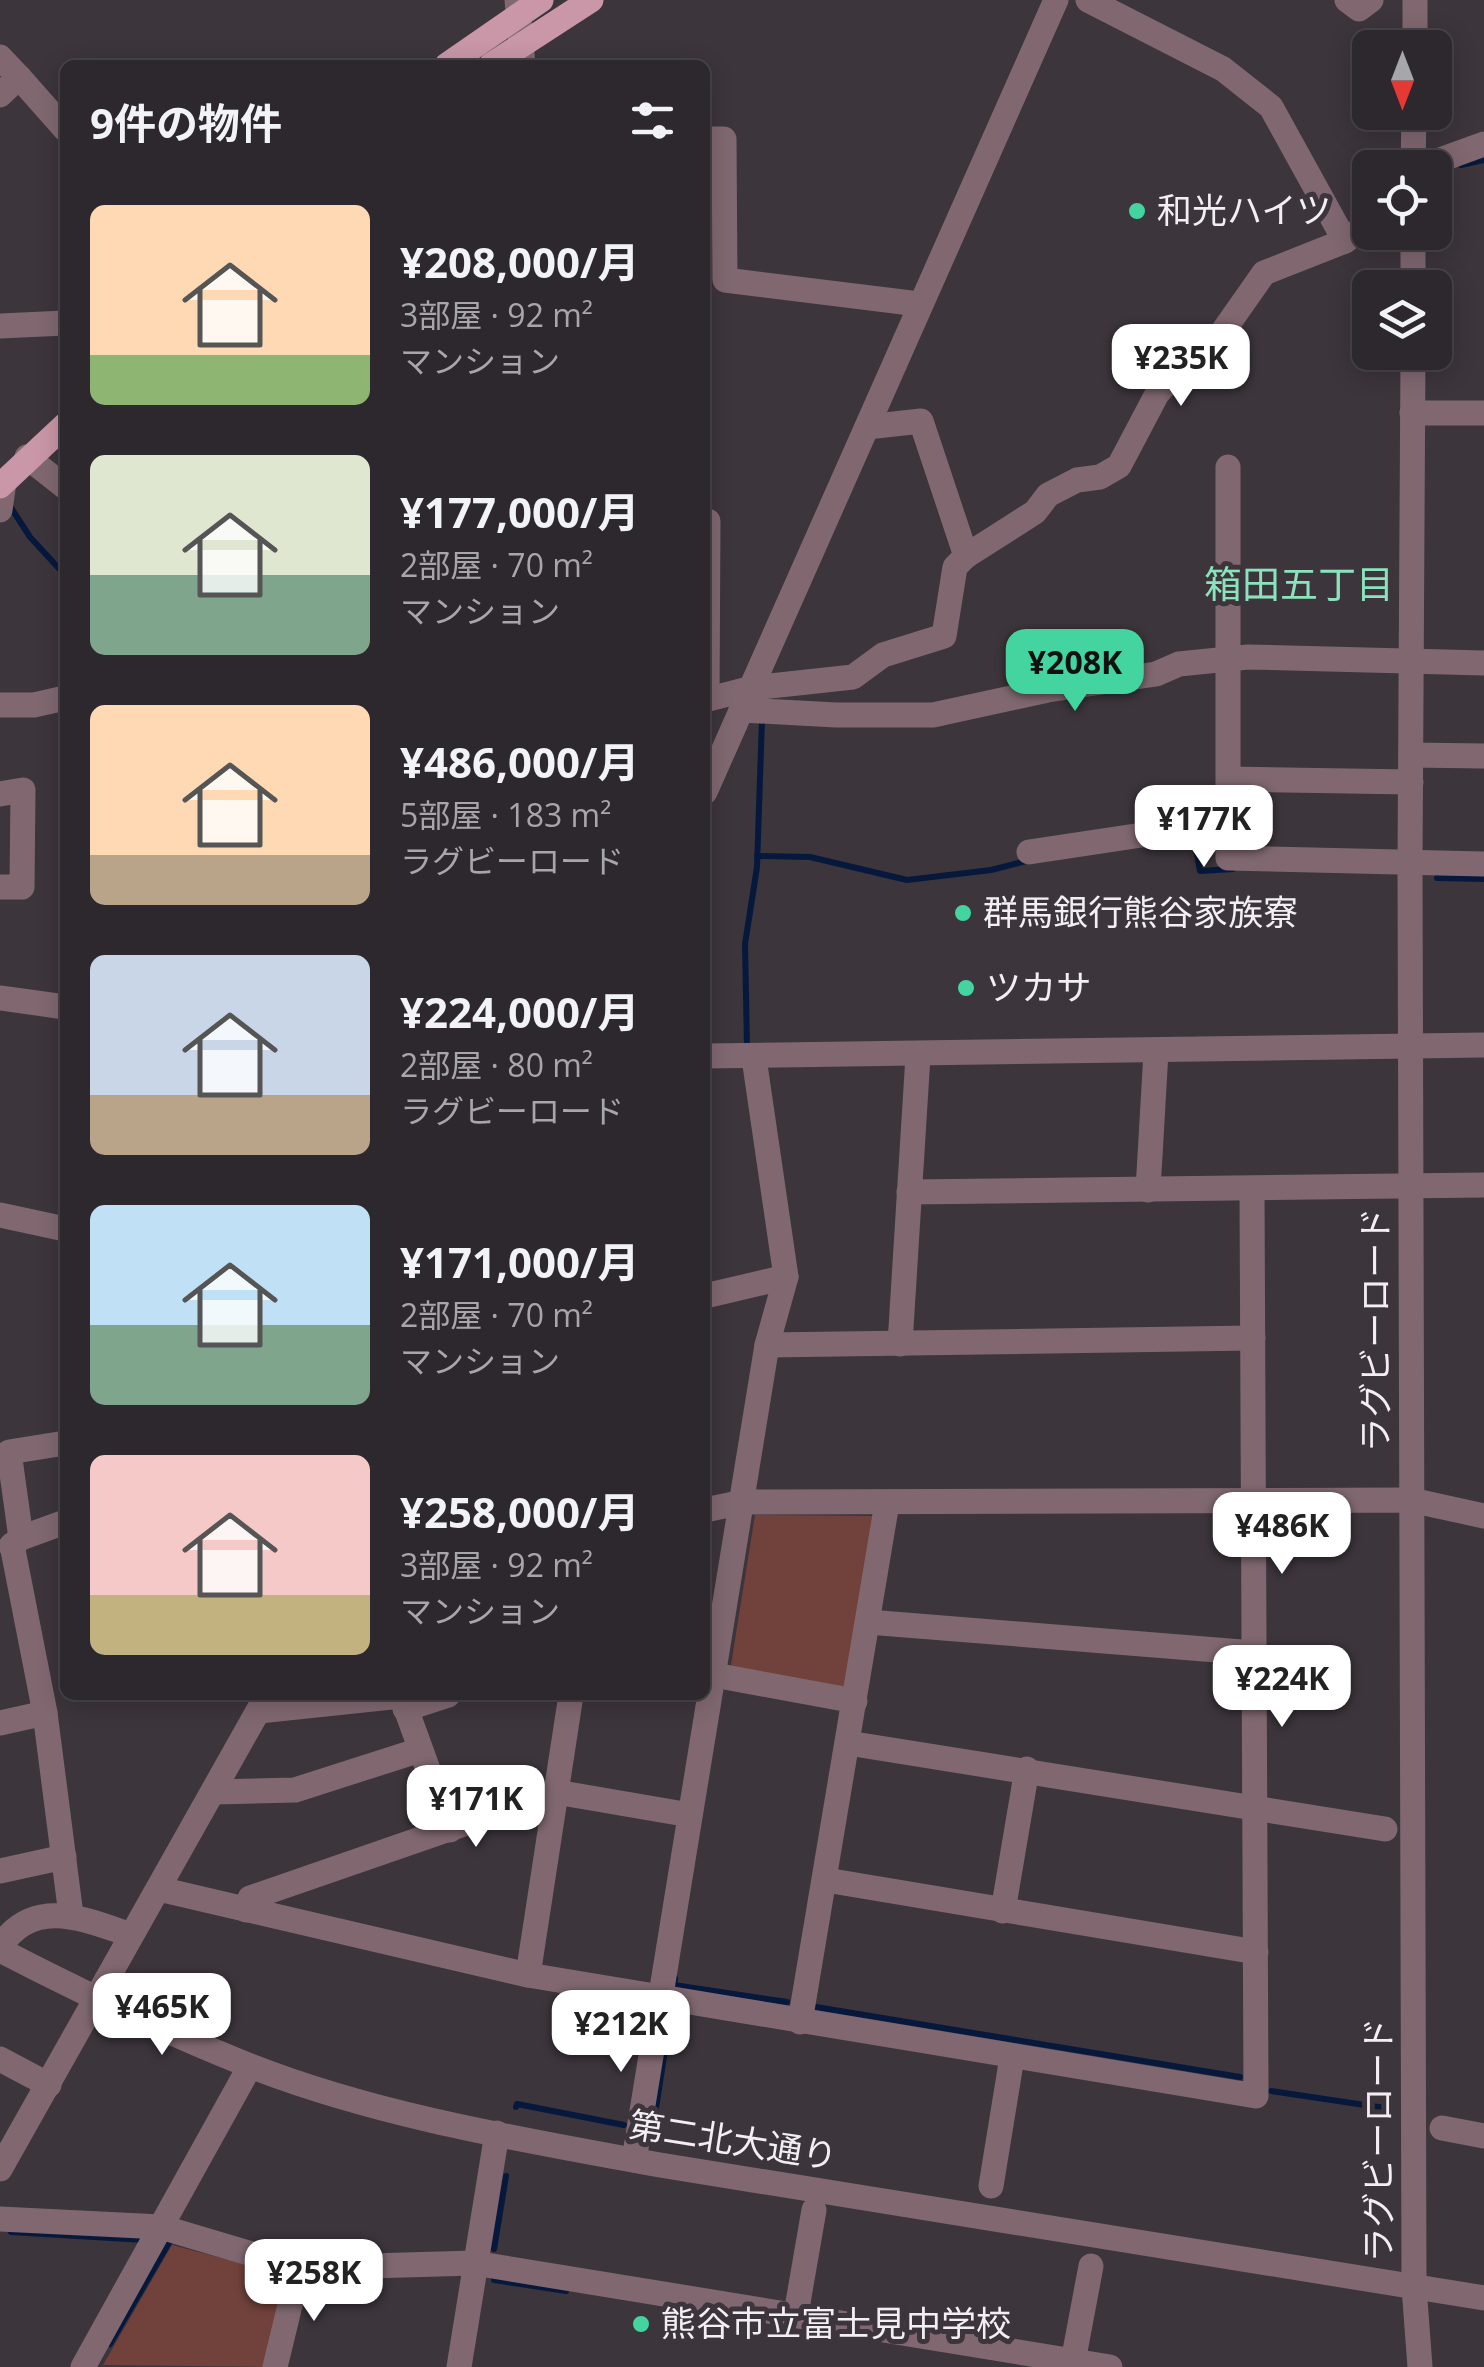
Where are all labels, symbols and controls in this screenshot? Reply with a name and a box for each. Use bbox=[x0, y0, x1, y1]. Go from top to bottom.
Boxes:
north arrow bbox=[1352, 30, 1452, 130]
map controls bbox=[1352, 30, 1452, 370]
icon: filters bbox=[625, 93, 680, 148]
text: 9件の物件 bbox=[90, 94, 282, 151]
button: locate bbox=[1352, 150, 1452, 250]
place label: 和光ハイツ bbox=[1157, 186, 1331, 233]
marker: 和光ハイツ bbox=[1126, 200, 1148, 222]
text: ¥208,000/月 bbox=[400, 233, 639, 290]
icon: home bbox=[170, 245, 290, 365]
button: layers bbox=[1352, 270, 1452, 370]
text: 3部屋 · 92 m² bbox=[400, 293, 593, 336]
pin: ¥235K bbox=[1111, 324, 1251, 409]
text: ¥235K bbox=[1134, 335, 1228, 378]
text: マンション bbox=[400, 339, 560, 382]
text: ¥177,000/月 bbox=[400, 483, 639, 540]
icon: home bbox=[170, 495, 290, 615]
text: 2部屋 · 70 m² bbox=[400, 543, 593, 586]
district label: 箱田五丁目 bbox=[1204, 557, 1394, 609]
text: マンション bbox=[400, 589, 560, 632]
pin: ¥208K bbox=[1005, 629, 1145, 714]
text: ¥208K bbox=[1028, 640, 1122, 683]
text: ¥486,000/月 bbox=[400, 733, 639, 790]
icon: home bbox=[170, 745, 290, 865]
pin: ¥177K bbox=[1134, 785, 1274, 870]
text: 5部屋 · 183 m² bbox=[400, 793, 611, 836]
text: ¥177K bbox=[1157, 796, 1251, 839]
text: ラグビーロード bbox=[400, 839, 624, 882]
place label: 群馬銀行熊谷家族寮 bbox=[983, 888, 1298, 935]
marker: 群馬銀行熊谷家族寮 bbox=[952, 902, 974, 924]
place label: ツカサ bbox=[986, 963, 1091, 1010]
marker: ツカサ bbox=[955, 977, 977, 999]
text: ¥224,000/月 bbox=[400, 983, 639, 1040]
icon: home bbox=[170, 995, 290, 1115]
text: 2部屋 · 80 m² bbox=[400, 1043, 593, 1086]
text: ラグビーロード bbox=[400, 1089, 624, 1132]
street label: ラグビーロード bbox=[1351, 1207, 1398, 1453]
text: ¥171,000/月 bbox=[400, 1233, 639, 1290]
icon: home bbox=[170, 1245, 290, 1365]
text: 2部屋 · 70 m² bbox=[400, 1293, 593, 1336]
text: マンション bbox=[400, 1339, 560, 1382]
text: ¥258,000/月 bbox=[400, 1483, 639, 1540]
pin: ¥486K bbox=[1212, 1492, 1352, 1577]
icon: home bbox=[170, 1495, 290, 1615]
text: ¥486K bbox=[1235, 1503, 1329, 1546]
text: 3部屋 · 92 m² bbox=[400, 1543, 593, 1586]
text: マンション bbox=[400, 1589, 560, 1632]
pin: ¥224K bbox=[1212, 1645, 1352, 1730]
text: ¥224K bbox=[1235, 1656, 1329, 1699]
pin: ¥171K bbox=[406, 1765, 546, 1850]
text: ¥171K bbox=[429, 1776, 523, 1819]
pin: ¥465K bbox=[92, 1973, 232, 2058]
text: ¥465K bbox=[115, 1984, 209, 2027]
pin: ¥212K bbox=[551, 1990, 691, 2075]
text: ¥212K bbox=[574, 2001, 668, 2044]
street label: ラグビーロード bbox=[1354, 2017, 1401, 2263]
street label: 第二北大通り bbox=[626, 2100, 841, 2179]
pin: ¥258K bbox=[244, 2239, 384, 2324]
text: ¥258K bbox=[267, 2250, 361, 2293]
place label: 熊谷市立富士見中学校 bbox=[661, 2299, 1011, 2346]
marker: 熊谷市立富士見中学校 bbox=[630, 2313, 652, 2335]

